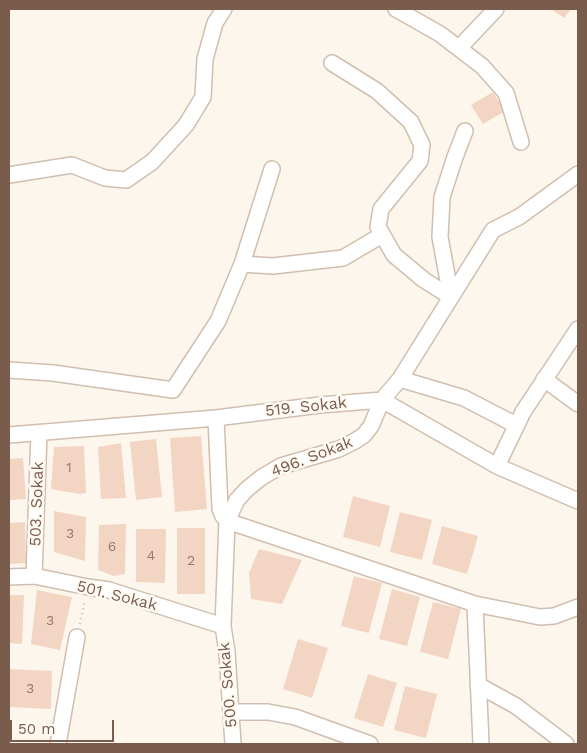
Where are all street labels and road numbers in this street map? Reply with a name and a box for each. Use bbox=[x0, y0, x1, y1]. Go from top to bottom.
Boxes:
street label: 519. Sokak bbox=[264, 393, 348, 421]
street label: 496. Sokak bbox=[268, 433, 356, 481]
street label: 503. Sokak bbox=[26, 461, 48, 547]
street label: 501. Sokak bbox=[75, 577, 159, 615]
street label: 500. Sokak bbox=[215, 642, 241, 728]

